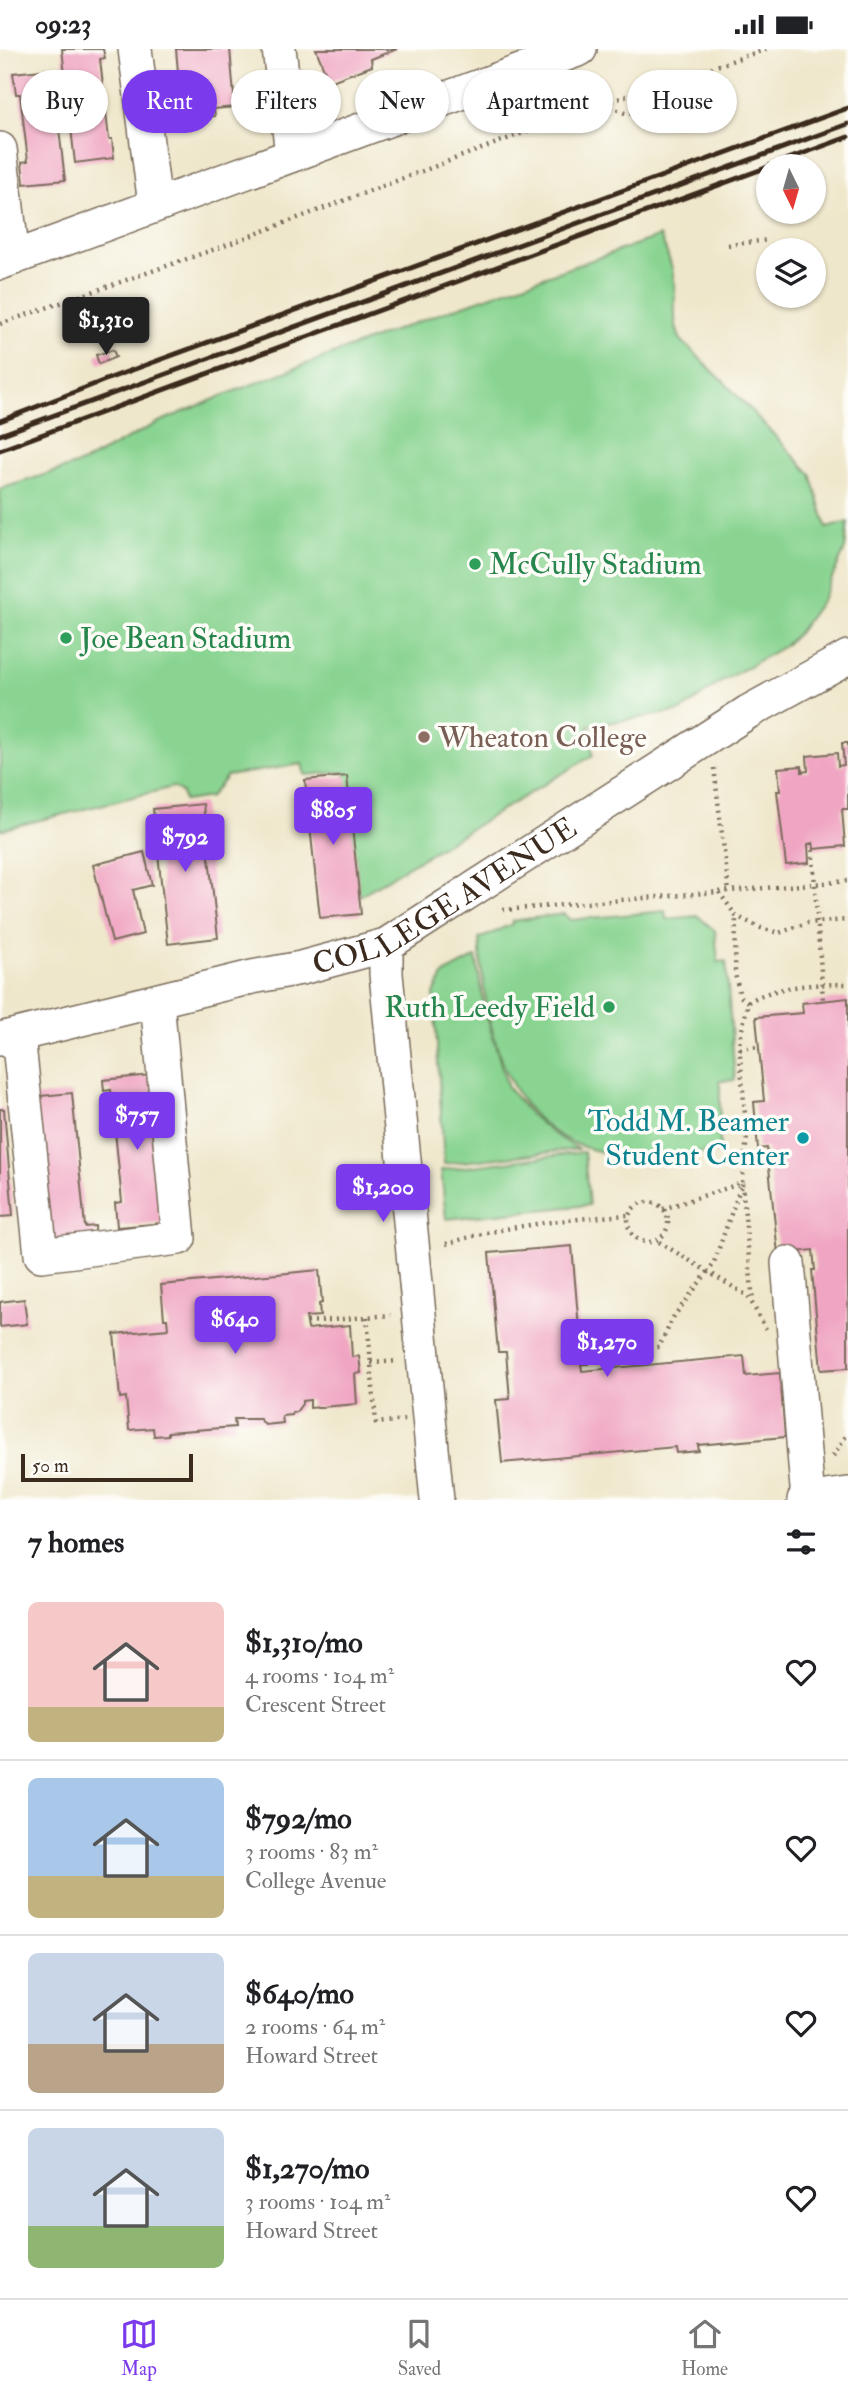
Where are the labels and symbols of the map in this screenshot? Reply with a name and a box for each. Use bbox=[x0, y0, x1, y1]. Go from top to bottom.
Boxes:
north arrow bbox=[756, 154, 826, 224]
pin: $1,310 bbox=[49, 297, 163, 357]
place label: McCully Stadium bbox=[489, 546, 702, 583]
marker: McCully Stadium bbox=[467, 556, 483, 572]
place label: Joe Bean Stadium bbox=[79, 620, 291, 657]
marker: Joe Bean Stadium bbox=[58, 630, 74, 646]
place label: Wheaton College bbox=[437, 719, 647, 756]
marker: Wheaton College bbox=[416, 729, 432, 745]
pin: $805 bbox=[292, 787, 374, 847]
street label: COLLEGE AVENUE bbox=[309, 809, 583, 983]
pin: $792 bbox=[144, 815, 226, 874]
place label: Ruth Leedy Field bbox=[384, 989, 595, 1026]
marker: Ruth Leedy Field bbox=[601, 999, 617, 1015]
pin: $757 bbox=[96, 1093, 178, 1152]
place label: Todd M. Beamer Student Center bbox=[588, 1103, 789, 1174]
marker: Todd M. Beamer Student Center bbox=[795, 1130, 811, 1146]
pin: $1,200 bbox=[326, 1165, 440, 1224]
pin: $640 bbox=[194, 1297, 276, 1356]
pin: $1,270 bbox=[550, 1319, 664, 1379]
scale bar bbox=[21, 1451, 192, 1483]

